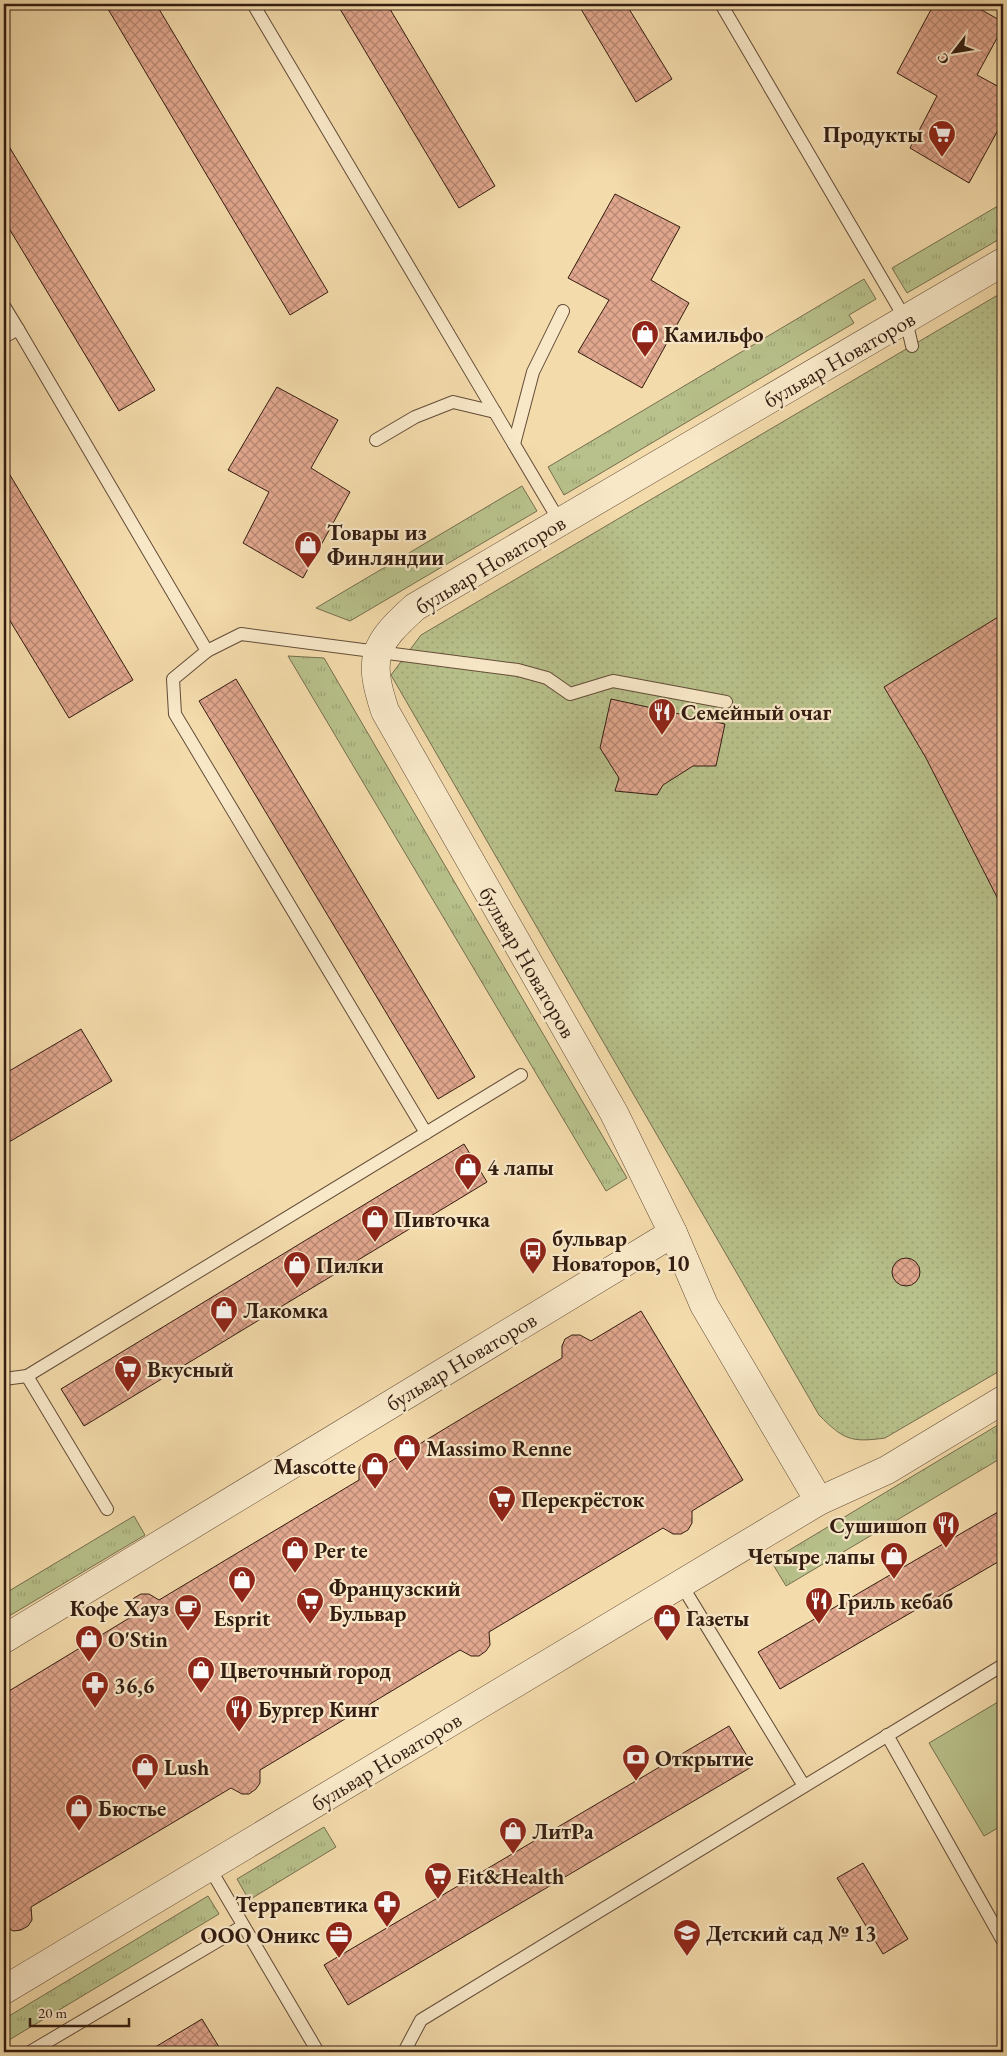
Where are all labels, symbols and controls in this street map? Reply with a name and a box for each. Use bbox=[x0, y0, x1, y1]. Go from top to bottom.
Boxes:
north arrow bbox=[930, 28, 980, 78]
text: С bbox=[933, 50, 953, 68]
supermarket icon: Продукты bbox=[927, 119, 957, 158]
place label: Продукты bbox=[823, 120, 923, 149]
street label: бульвар Новаторов bbox=[758, 304, 920, 415]
shop icon: Камильфо bbox=[630, 319, 660, 358]
place label: Камильфо bbox=[664, 320, 764, 349]
street label: бульвар Новаторов bbox=[410, 508, 571, 621]
place label: Товары из Финляндии bbox=[327, 518, 444, 572]
shop icon: Товары из Финляндии bbox=[293, 530, 323, 569]
restaurant icon: Семейный очаг bbox=[647, 697, 677, 736]
place label: Семейный очаг bbox=[681, 698, 831, 727]
street label: бульвар Новаторов bbox=[472, 881, 583, 1043]
shop icon: 4 лапы bbox=[453, 1152, 483, 1191]
place label: 4 лапы bbox=[487, 1153, 554, 1182]
shop icon: Пивточка bbox=[360, 1204, 390, 1243]
place label: Пивточка bbox=[394, 1205, 490, 1234]
place label: бульвар Новаторов, 10 bbox=[552, 1224, 690, 1278]
bus stop icon: бульвар Новаторов, 10 bbox=[518, 1236, 548, 1275]
shop icon: Пилки bbox=[282, 1250, 312, 1289]
place label: Пилки bbox=[316, 1251, 384, 1280]
shop icon: Лакомка bbox=[209, 1295, 239, 1334]
place label: Лакомка bbox=[243, 1296, 328, 1325]
street label: бульвар Новаторов bbox=[381, 1305, 542, 1418]
supermarket icon: Вкусный bbox=[113, 1354, 143, 1393]
place label: Вкусный bbox=[147, 1355, 234, 1384]
shop icon: Massimo Renne bbox=[392, 1433, 422, 1472]
place label: Massimo Renne bbox=[426, 1434, 572, 1463]
shop icon: Mascotte bbox=[360, 1451, 390, 1490]
place label: Mascotte bbox=[273, 1452, 356, 1481]
supermarket icon: Перекрёсток bbox=[487, 1484, 517, 1523]
place label: Перекрёсток bbox=[521, 1485, 645, 1514]
restaurant icon: Сушишоп bbox=[931, 1510, 961, 1549]
place label: Сушишоп bbox=[829, 1511, 927, 1540]
shop icon: Per te bbox=[280, 1535, 310, 1574]
place label: Per te bbox=[314, 1536, 368, 1565]
shop icon: Четыре лапы bbox=[879, 1541, 909, 1580]
place label: Четыре лапы bbox=[748, 1542, 875, 1571]
shop icon: Esprit bbox=[227, 1565, 257, 1604]
place label: Французский Бульвар bbox=[329, 1574, 461, 1628]
supermarket icon: Французский Бульвар bbox=[295, 1586, 325, 1625]
restaurant icon: Гриль кебаб bbox=[804, 1586, 834, 1625]
place label: Гриль кебаб bbox=[838, 1587, 953, 1616]
cafe icon: Кофе Хауз bbox=[173, 1593, 203, 1632]
place label: Кофе Хауз bbox=[70, 1594, 169, 1623]
shop icon: Газеты bbox=[652, 1603, 682, 1642]
place label: Esprit bbox=[214, 1604, 271, 1633]
place label: Газеты bbox=[686, 1604, 750, 1633]
shop icon: O'Stin bbox=[74, 1624, 104, 1663]
place label: O'Stin bbox=[108, 1625, 169, 1654]
shop icon: Цветочный город bbox=[186, 1655, 216, 1694]
place label: Цветочный город bbox=[220, 1656, 391, 1685]
pharmacy icon: 36,6 bbox=[80, 1670, 110, 1709]
place label: 36,6 bbox=[114, 1671, 155, 1700]
restaurant icon: Бургер Кинг bbox=[224, 1694, 254, 1733]
place label: Бургер Кинг bbox=[258, 1695, 379, 1724]
street label: бульвар Новаторов bbox=[306, 1705, 467, 1818]
bank icon: Открытие bbox=[621, 1743, 651, 1782]
place label: Открытие bbox=[655, 1744, 754, 1773]
shop icon: Lush bbox=[130, 1752, 160, 1791]
place label: Lush bbox=[164, 1753, 209, 1782]
shop icon: Бюстье bbox=[64, 1793, 94, 1832]
place label: Бюстье bbox=[98, 1794, 166, 1823]
shop icon: ЛитРа bbox=[498, 1816, 528, 1855]
place label: ЛитРа bbox=[532, 1817, 594, 1846]
supermarket icon: Fit&Health bbox=[423, 1861, 453, 1900]
place label: Fit&Health bbox=[457, 1862, 564, 1891]
pharmacy icon: Террапевтика bbox=[372, 1889, 402, 1928]
place label: Террапевтика bbox=[235, 1890, 368, 1919]
school or university icon: Детский сад № 13 bbox=[672, 1918, 702, 1957]
place label: Детский сад № 13 bbox=[706, 1919, 877, 1948]
office icon: ООО Оникс bbox=[324, 1920, 354, 1959]
place label: ООО Оникс bbox=[201, 1921, 320, 1950]
scale bar bbox=[30, 1996, 129, 2028]
text: 20 m bbox=[38, 2003, 67, 2022]

